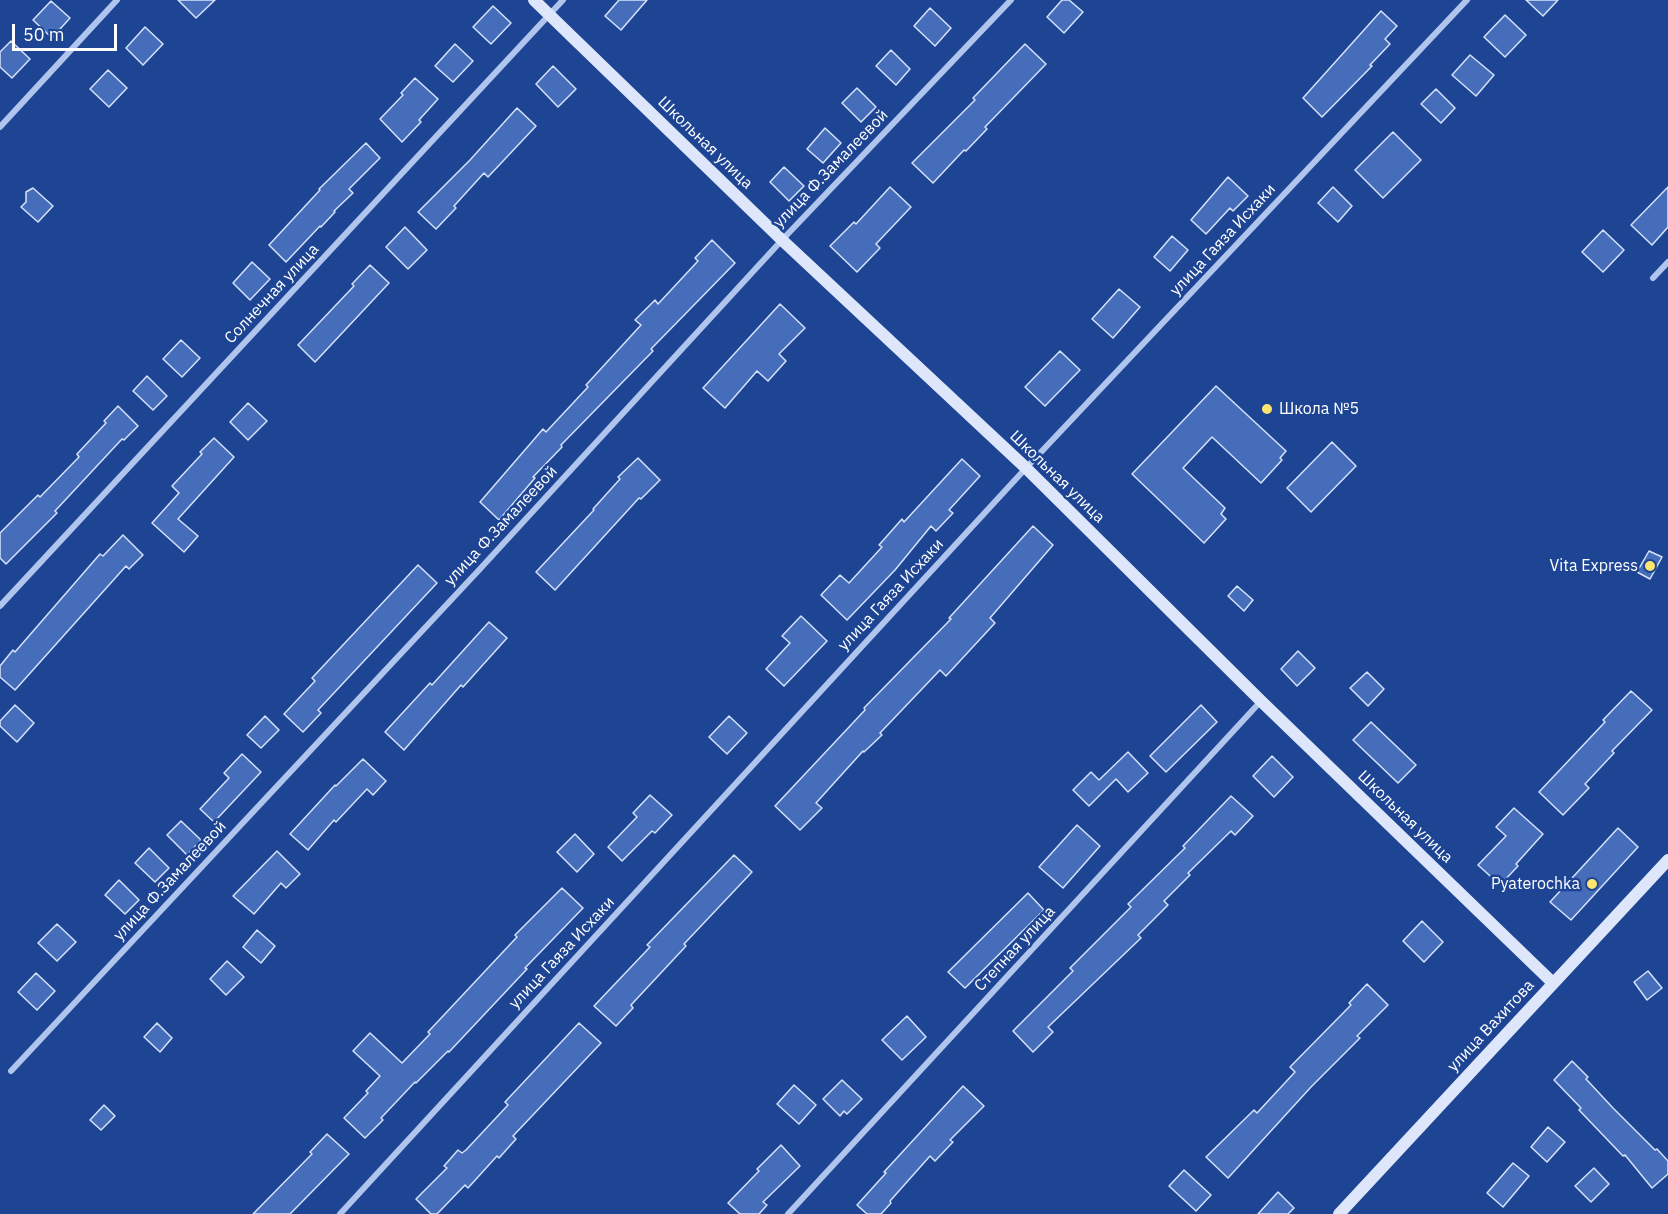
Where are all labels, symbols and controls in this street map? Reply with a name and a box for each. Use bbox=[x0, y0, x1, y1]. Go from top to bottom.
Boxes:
scale bar bbox=[15, 12, 120, 50]
text: 50 m bbox=[23, 23, 65, 46]
street label: Школьная улица bbox=[653, 93, 757, 193]
street label: улица Ф.Замалеевой bbox=[770, 106, 892, 232]
street label: улица Гаяза Исхаки bbox=[1166, 180, 1280, 300]
street label: Солнечная улица bbox=[221, 240, 323, 348]
place label: Школа №5 bbox=[1279, 399, 1359, 419]
marker: Школа №5 bbox=[1260, 402, 1274, 416]
street label: Школьная улица bbox=[1005, 427, 1109, 527]
street label: улица Ф.Замалеевой bbox=[441, 462, 561, 590]
street label: улица Гаяза Исхаки bbox=[834, 535, 948, 655]
place label: Vita Express bbox=[1550, 556, 1638, 576]
marker: Vita Express bbox=[1643, 559, 1657, 573]
street label: Школьная улица bbox=[1353, 767, 1457, 867]
street label: улица Ф.Замалеевой bbox=[110, 817, 230, 945]
place label: Pyaterochka bbox=[1491, 874, 1580, 894]
marker: Pyaterochka bbox=[1585, 877, 1599, 891]
street label: улица Гаяза Исхаки bbox=[505, 893, 619, 1013]
street label: Степная улица bbox=[971, 902, 1059, 996]
street label: улица Вахитова bbox=[1444, 976, 1538, 1076]

